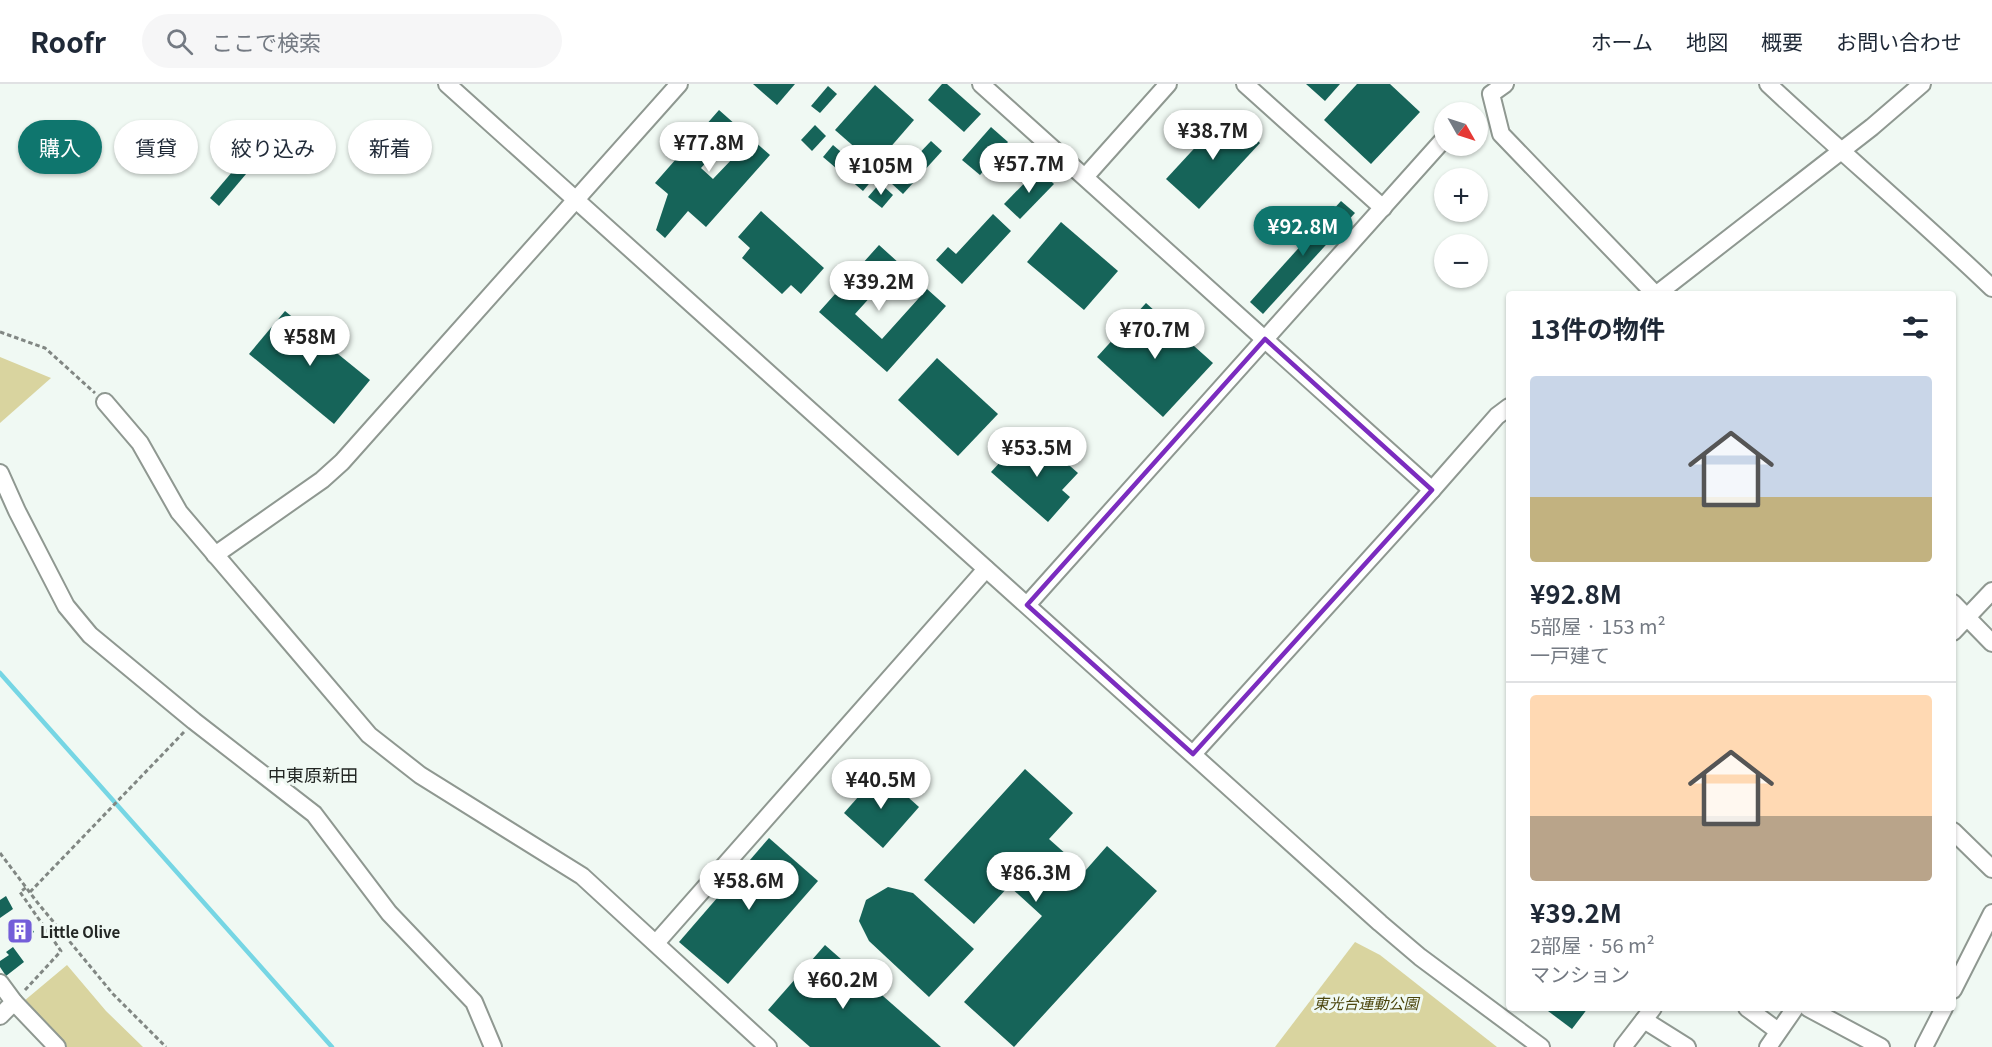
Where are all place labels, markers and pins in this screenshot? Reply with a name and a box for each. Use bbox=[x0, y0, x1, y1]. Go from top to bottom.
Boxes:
pin: ¥38.7M bbox=[1164, 110, 1262, 161]
pin: ¥77.8M bbox=[660, 122, 758, 173]
pin: ¥57.7M bbox=[980, 143, 1078, 194]
pin: ¥105M bbox=[839, 145, 923, 196]
pin: ¥92.8M bbox=[1254, 206, 1352, 257]
pin: ¥39.2M bbox=[830, 261, 928, 312]
pin: ¥70.7M bbox=[1106, 309, 1204, 360]
pin: ¥58M bbox=[274, 316, 346, 367]
pin: ¥53.5M bbox=[988, 427, 1086, 478]
pin: ¥40.5M bbox=[832, 759, 930, 810]
pin: ¥86.3M bbox=[987, 852, 1085, 903]
pin: ¥58.6M bbox=[700, 860, 798, 911]
building icon: Little Olive bbox=[5, 916, 35, 946]
place label: Little Olive bbox=[40, 921, 121, 942]
pin: ¥60.2M bbox=[794, 959, 892, 1010]

